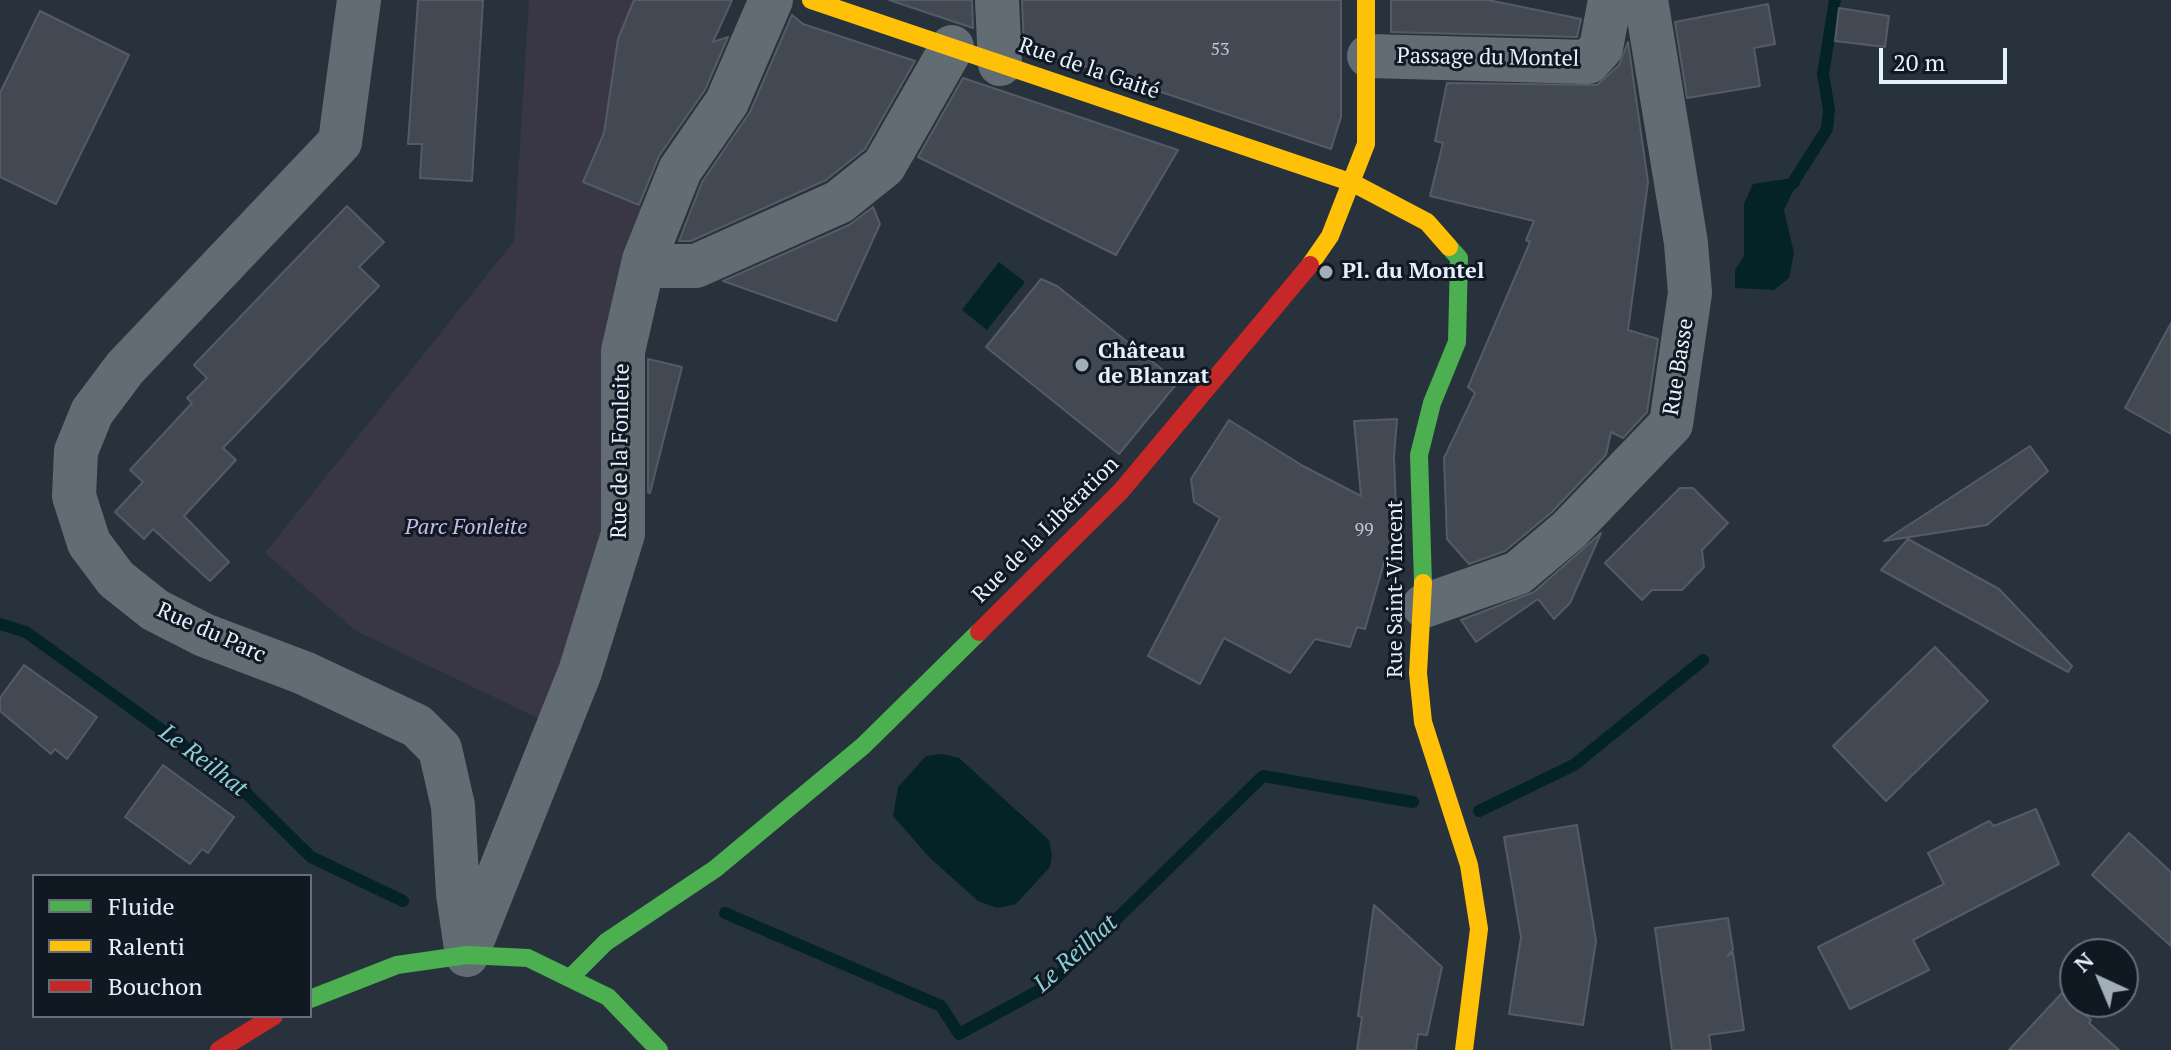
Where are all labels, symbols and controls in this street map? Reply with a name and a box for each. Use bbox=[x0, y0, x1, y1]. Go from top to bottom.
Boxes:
scale bar bbox=[1883, 32, 2011, 82]
street label: Rue de la Gaité bbox=[1015, 33, 1163, 105]
house number: 53 bbox=[1210, 39, 1230, 61]
street label: Passage du Montel bbox=[1396, 43, 1580, 73]
text: 20 m bbox=[1893, 46, 1945, 78]
place label: Pl. du Montel bbox=[1342, 259, 1484, 285]
marker: Pl. du Montel bbox=[1317, 263, 1335, 281]
street label: Rue Basse bbox=[1658, 317, 1700, 417]
place label: Château de Blanzat bbox=[1098, 339, 1209, 390]
marker: Château de Blanzat bbox=[1073, 356, 1091, 374]
street label: Rue de la Fonleite bbox=[606, 363, 636, 539]
street label: Rue de la Libération bbox=[967, 451, 1125, 609]
street label: Rue Saint-Vincent bbox=[1383, 500, 1409, 678]
park label: Parc Fonleite bbox=[405, 515, 527, 541]
house number: 99 bbox=[1354, 519, 1374, 541]
street label: Rue du Parc bbox=[153, 597, 269, 669]
water label: Le Reilhat bbox=[153, 719, 253, 803]
legend bbox=[32, 874, 312, 1018]
text: Fluide bbox=[108, 890, 175, 922]
water label: Le Reilhat bbox=[1028, 909, 1124, 999]
text: Ralenti bbox=[108, 930, 185, 962]
north arrow bbox=[2059, 938, 2139, 1018]
text: N bbox=[2067, 946, 2099, 978]
text: Bouchon bbox=[108, 970, 203, 1002]

